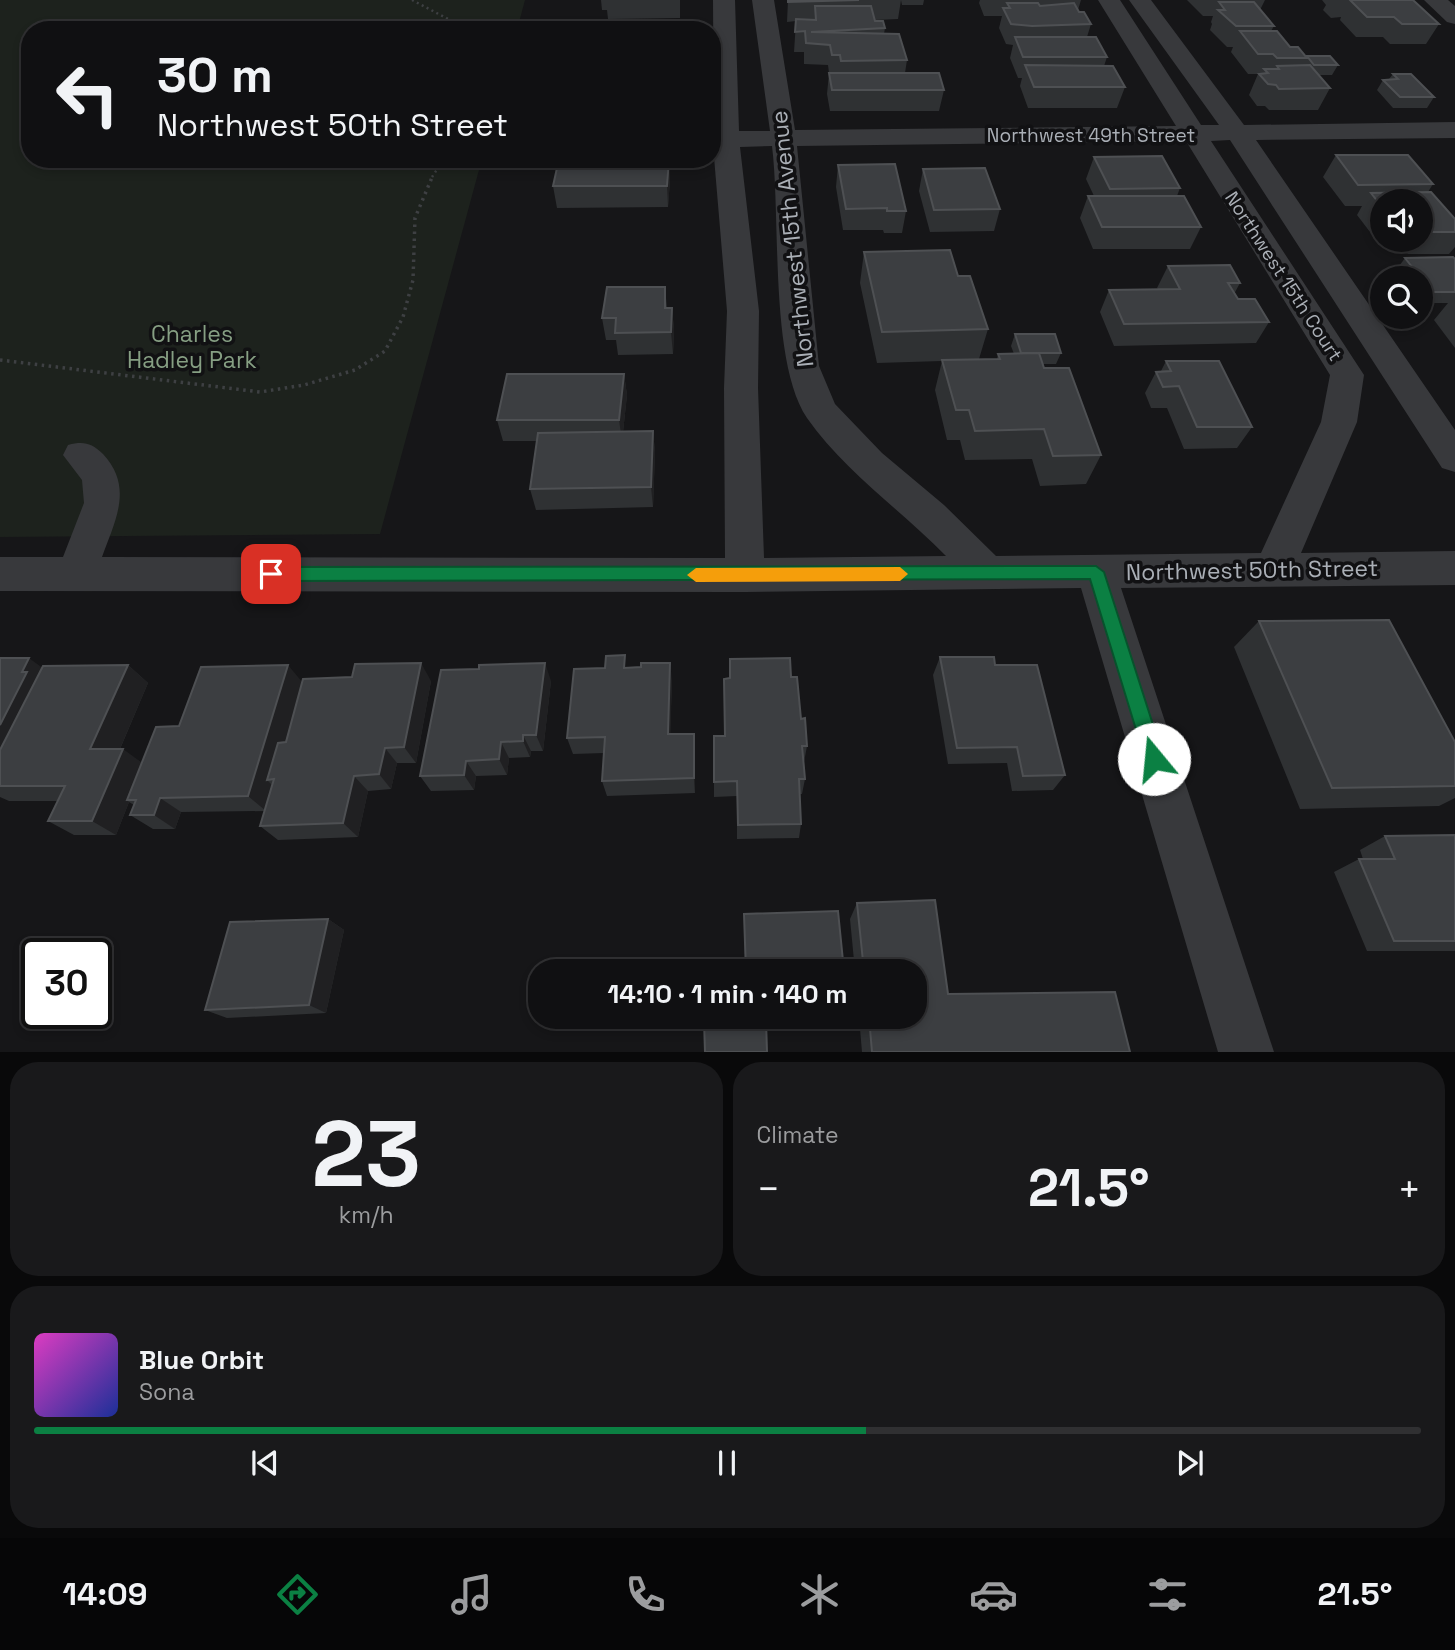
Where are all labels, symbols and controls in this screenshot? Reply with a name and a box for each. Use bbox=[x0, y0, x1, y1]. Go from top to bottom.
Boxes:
text: 30 m bbox=[157, 44, 273, 106]
icon: left bbox=[42, 49, 133, 140]
text: Northwest 50th Street bbox=[157, 105, 508, 145]
street label: Northwest 15th Avenue bbox=[764, 109, 820, 369]
street label: Northwest 49th Street bbox=[987, 123, 1195, 148]
street label: Northwest 15th Court bbox=[1219, 187, 1348, 366]
map controls bbox=[1370, 189, 1433, 329]
button: sound bbox=[1370, 189, 1433, 252]
button: search bbox=[1370, 266, 1433, 329]
park label: Charles Hadley Park bbox=[127, 319, 257, 375]
pin bbox=[241, 544, 301, 604]
street label: Northwest 50th Street bbox=[1126, 553, 1378, 587]
icon: arrive bbox=[252, 555, 290, 593]
position arrow bbox=[1117, 722, 1191, 796]
speed limit sign: 30 bbox=[21, 938, 112, 1029]
text: 14:10 · 1 min · 140 m bbox=[608, 977, 847, 1011]
text: 23 bbox=[312, 1096, 421, 1213]
text: Climate bbox=[757, 1120, 839, 1150]
text: 21.5° bbox=[1028, 1155, 1150, 1221]
text: − bbox=[757, 1165, 780, 1213]
text: + bbox=[1397, 1165, 1421, 1213]
text: km/h bbox=[339, 1200, 394, 1230]
text: Blue Orbit bbox=[139, 1343, 264, 1377]
text: Sona bbox=[139, 1377, 195, 1407]
icon: previous bbox=[246, 1444, 284, 1482]
icon: pause bbox=[708, 1444, 746, 1482]
icon: next bbox=[1171, 1444, 1209, 1482]
icon: directions bbox=[273, 1570, 322, 1619]
icon: music bbox=[447, 1570, 496, 1619]
icon: phone bbox=[621, 1570, 670, 1619]
icon: climate bbox=[795, 1570, 844, 1619]
icon: car bbox=[969, 1570, 1018, 1619]
icon: filters bbox=[1143, 1570, 1192, 1619]
text: 14:09 bbox=[63, 1574, 147, 1614]
text: 21.5° bbox=[1318, 1574, 1392, 1614]

